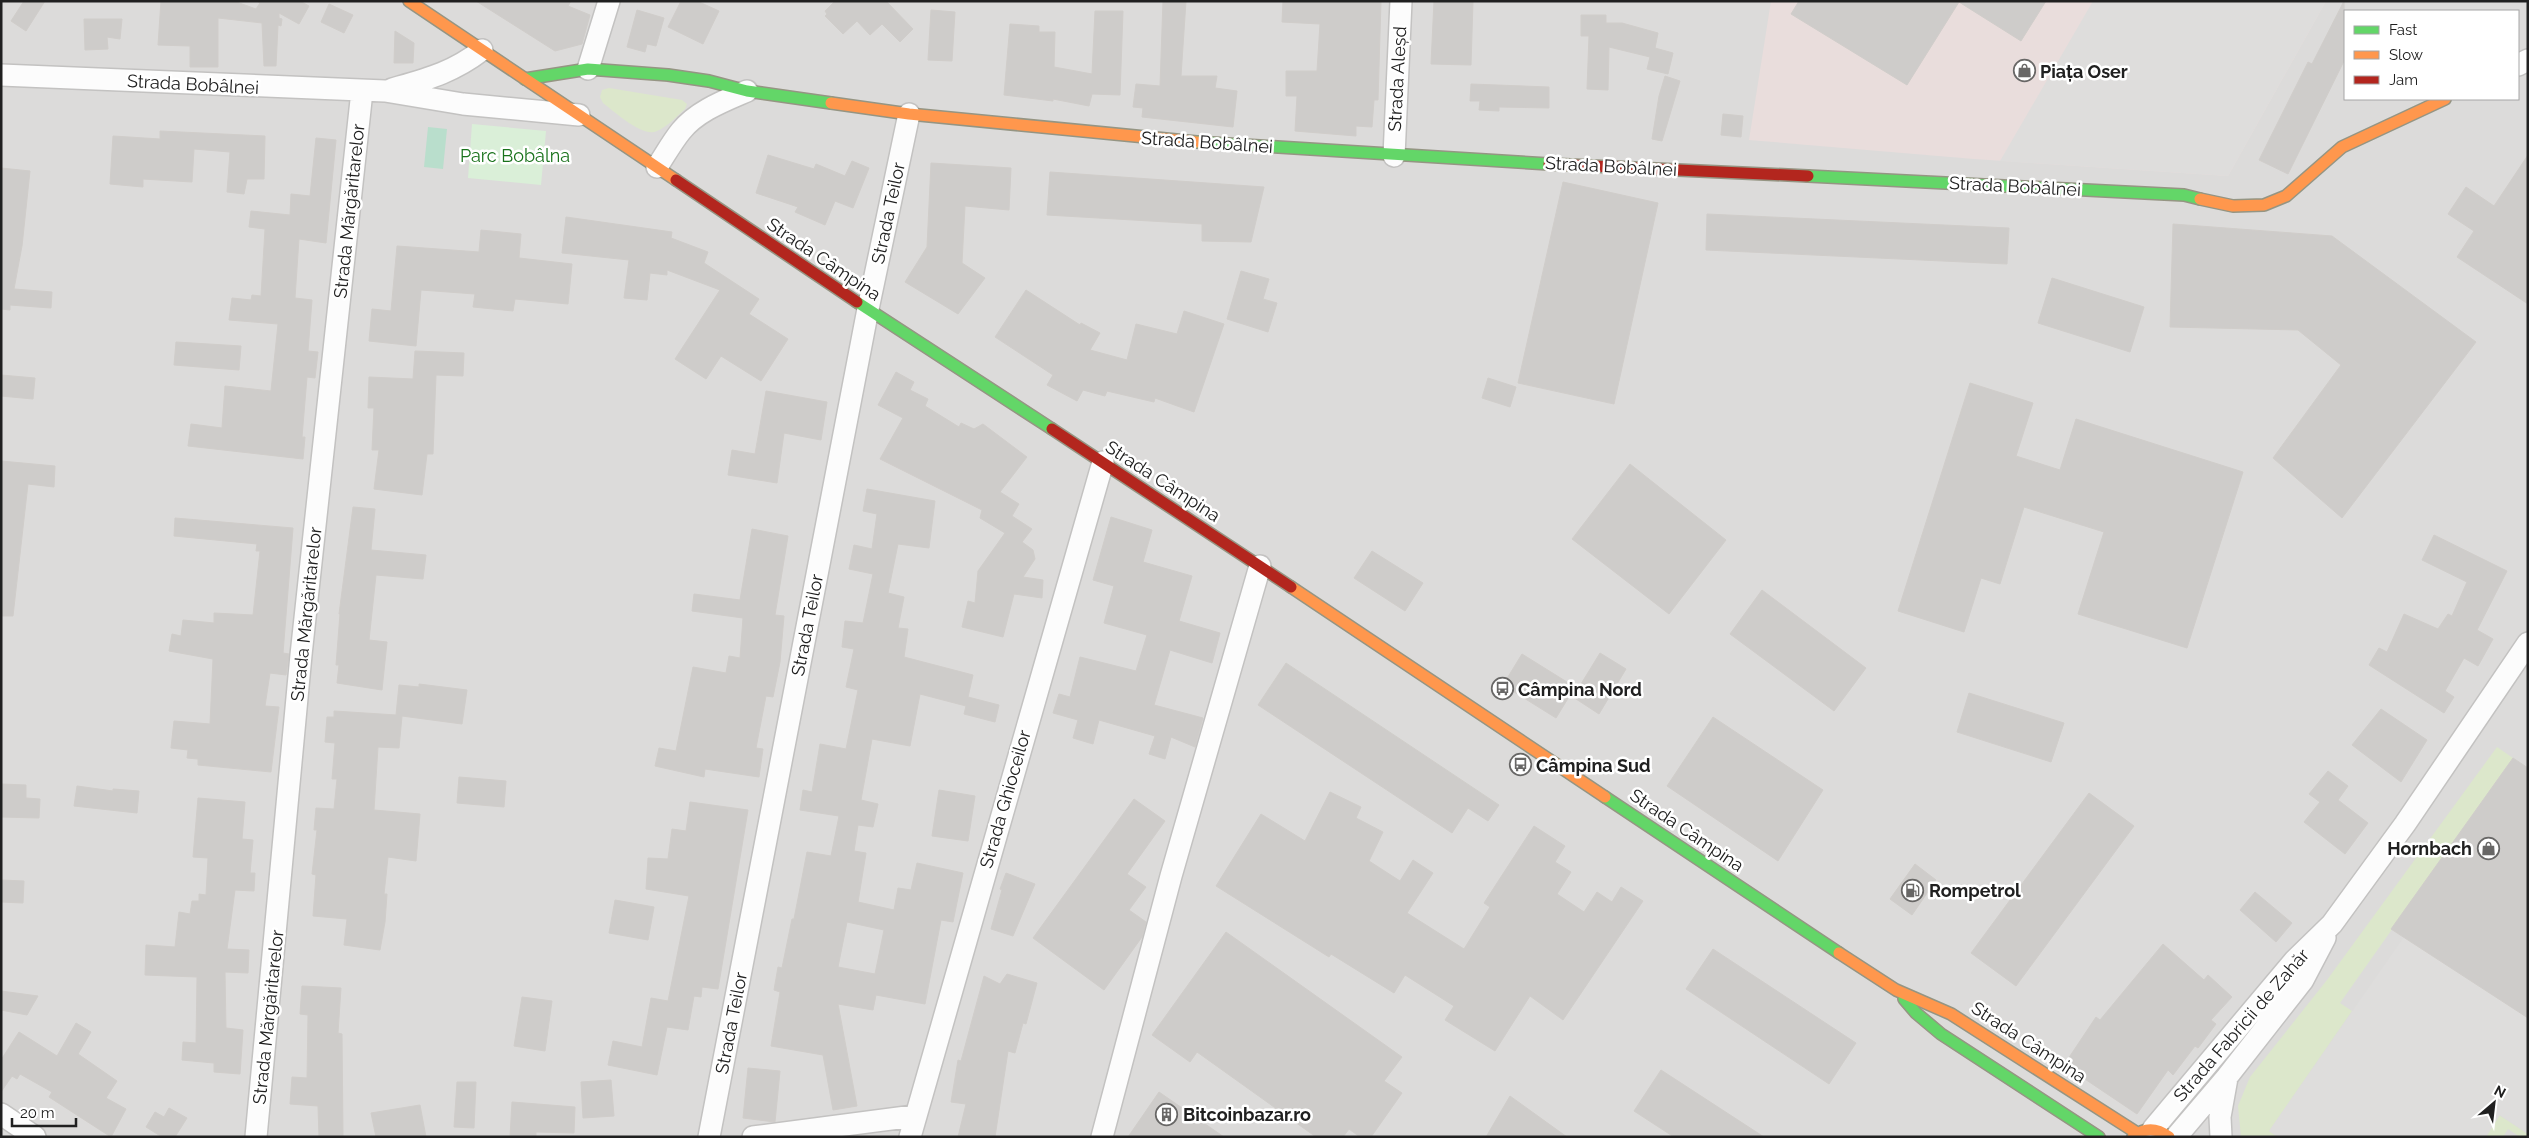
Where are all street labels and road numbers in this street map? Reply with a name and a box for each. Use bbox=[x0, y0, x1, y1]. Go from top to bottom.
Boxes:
street label: Strada Aleșd bbox=[1384, 26, 1410, 132]
street label: Strada Bobâlnei bbox=[127, 70, 259, 98]
street label: Strada Mărgăritarelor bbox=[329, 122, 369, 299]
street label: Strada Bobâlnei bbox=[1140, 127, 1274, 157]
street label: Strada Bobâlnei bbox=[1545, 152, 1677, 180]
street label: Strada Teilor bbox=[867, 160, 909, 266]
street label: Strada Bobâlnei bbox=[1949, 172, 2081, 200]
street label: Strada Câmpina bbox=[763, 213, 885, 305]
street label: Strada Câmpina bbox=[1102, 436, 1224, 526]
street label: Strada Mărgăritarelor bbox=[286, 525, 326, 702]
street label: Strada Teilor bbox=[787, 572, 827, 678]
street label: Strada Ghioceilor bbox=[975, 727, 1035, 870]
street label: Strada Câmpina bbox=[1626, 784, 1748, 876]
street label: Strada Mărgăritarelor bbox=[248, 928, 288, 1105]
street label: Strada Fabricii de Zahăr bbox=[2169, 944, 2313, 1106]
street label: Strada Teilor bbox=[711, 970, 751, 1076]
street label: Strada Câmpina bbox=[1968, 997, 2090, 1087]

